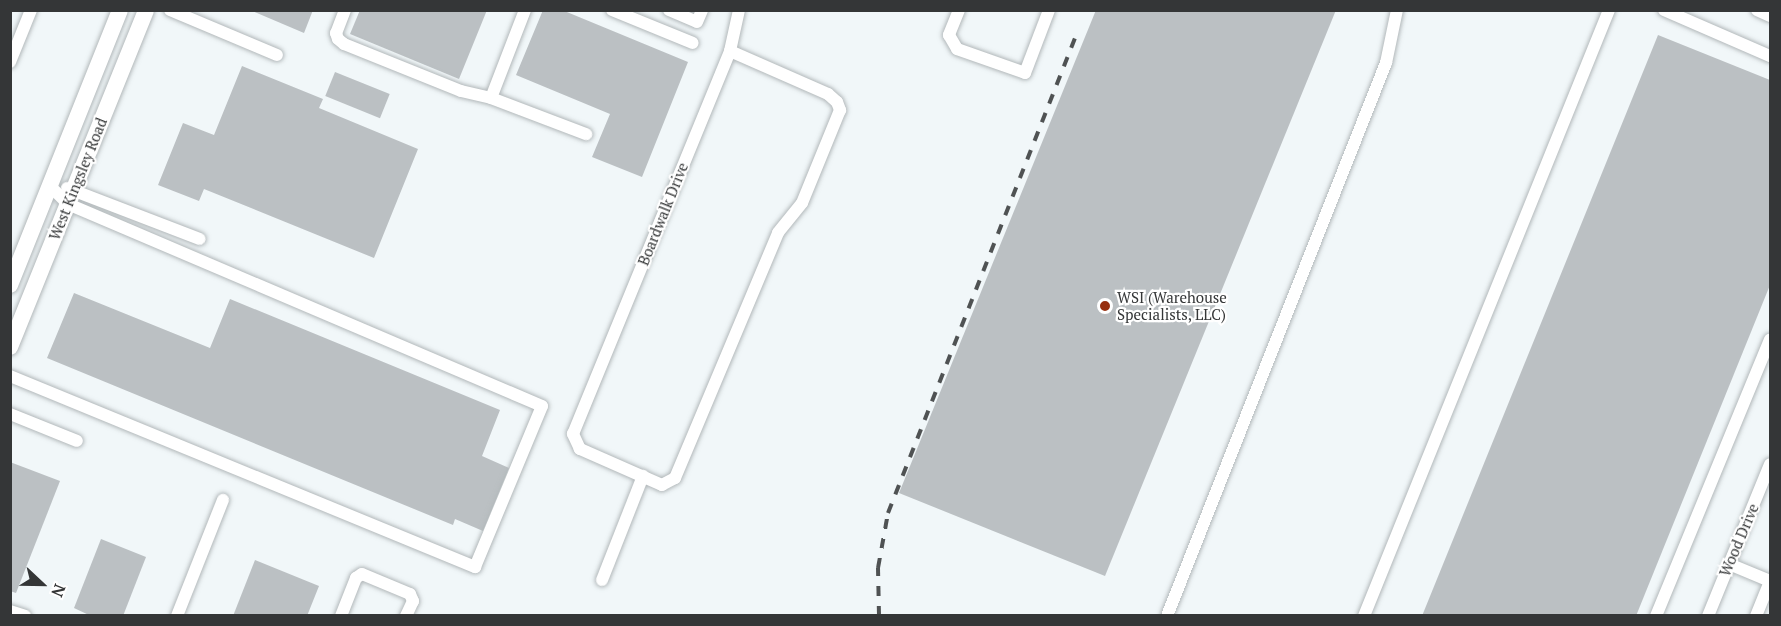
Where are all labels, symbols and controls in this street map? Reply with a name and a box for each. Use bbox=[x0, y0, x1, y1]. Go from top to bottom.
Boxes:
street label: West Kingsley Road bbox=[45, 115, 111, 243]
street label: Boardwalk Drive bbox=[634, 160, 692, 268]
place label: WSI (Warehouse Specialists, LLC) bbox=[1117, 288, 1227, 323]
marker: WSI (Warehouse Specialists, LLC) bbox=[1098, 299, 1112, 313]
street label: Wood Drive bbox=[1716, 501, 1762, 579]
north arrow bbox=[12, 554, 72, 614]
text: N bbox=[46, 581, 71, 600]

